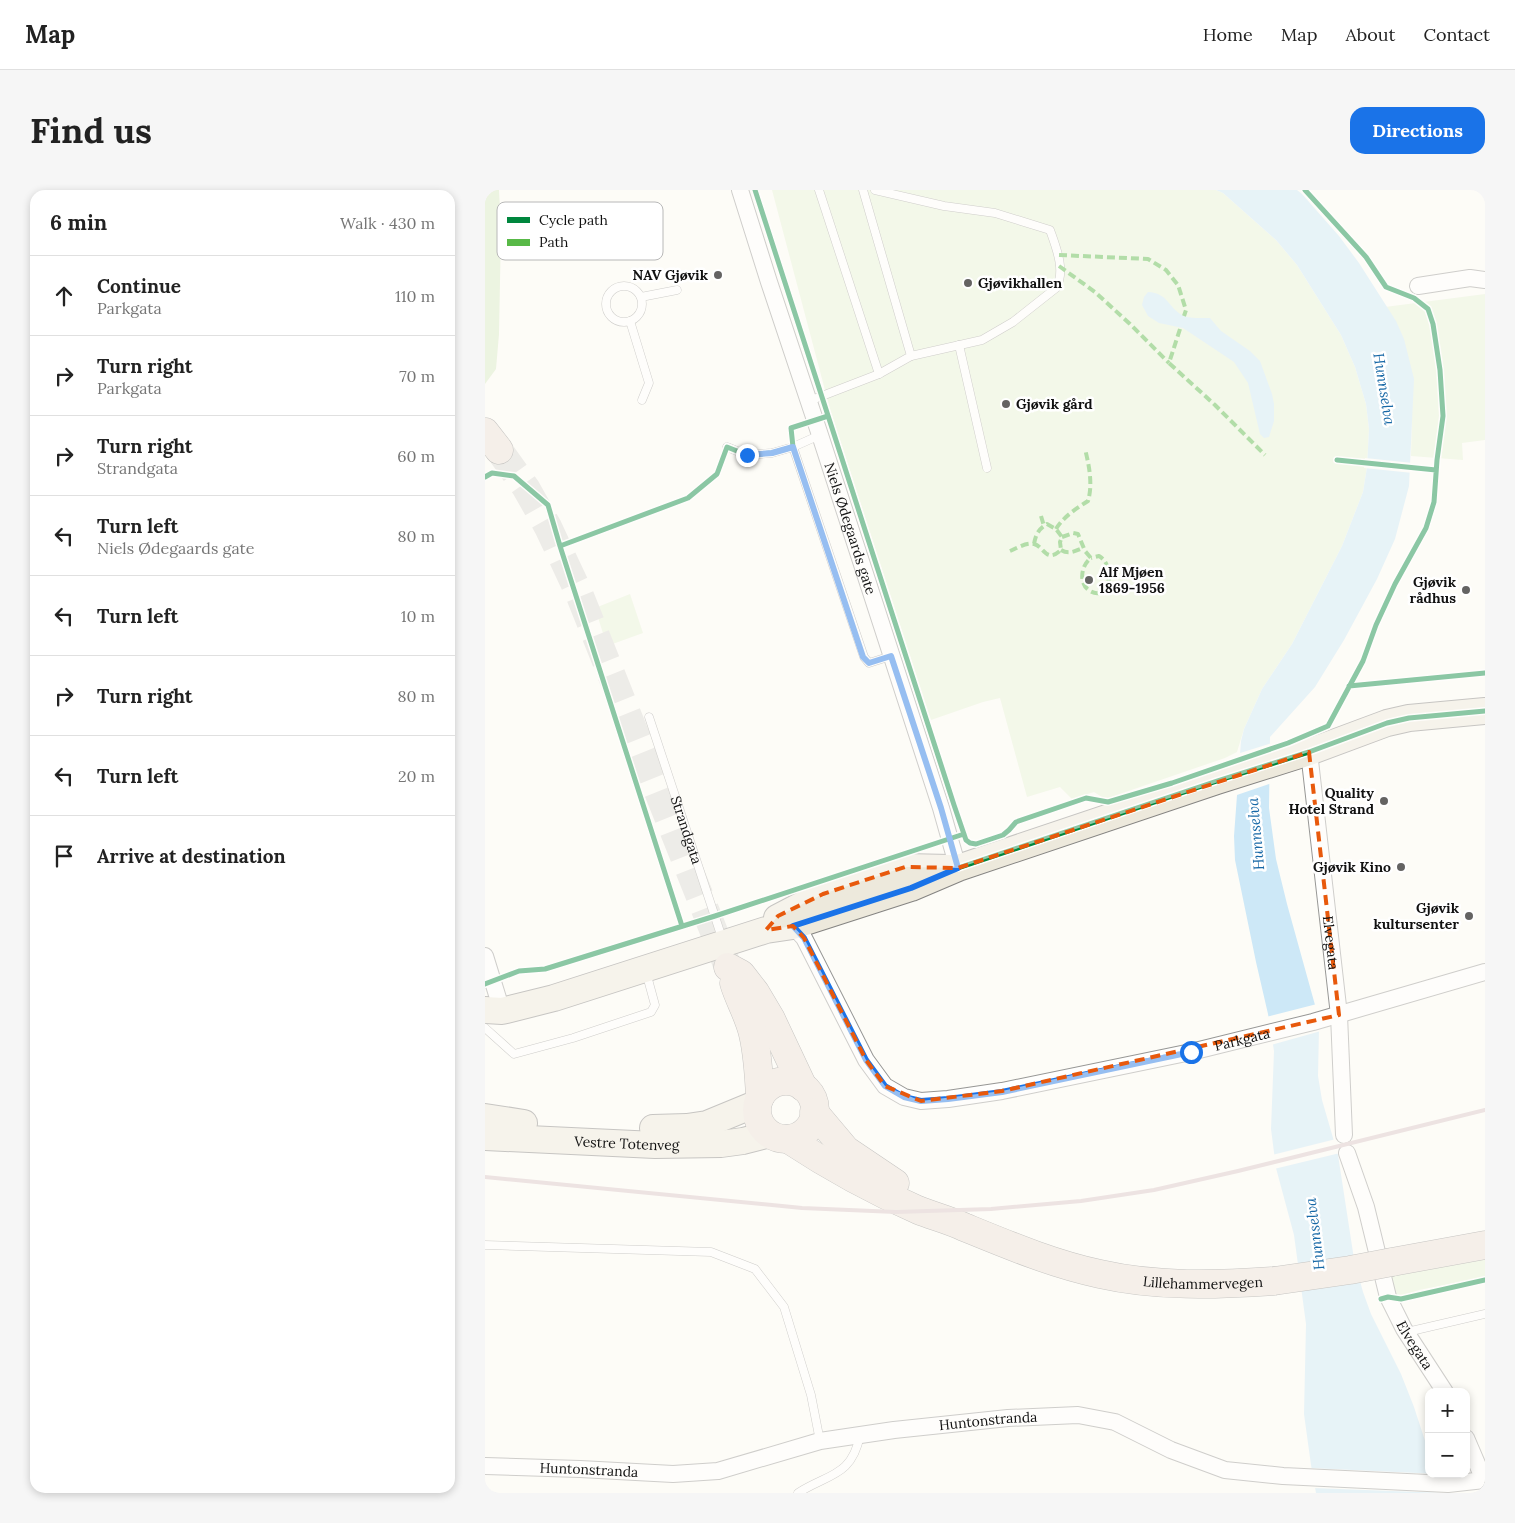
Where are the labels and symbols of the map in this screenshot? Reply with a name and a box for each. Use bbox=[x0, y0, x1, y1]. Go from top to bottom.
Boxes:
legend bbox=[497, 202, 663, 260]
text: Cycle path bbox=[539, 211, 608, 229]
text: Path bbox=[539, 233, 568, 251]
place label: NAV Gjøvik bbox=[633, 266, 709, 284]
marker: NAV Gjøvik bbox=[712, 269, 724, 281]
place label: Gjøvikhallen bbox=[978, 274, 1062, 292]
marker: Gjøvikhallen bbox=[962, 277, 974, 289]
water label: Hunnselva bbox=[1369, 352, 1400, 427]
place label: Gjøvik gård bbox=[1016, 395, 1093, 413]
marker: Gjøvik gård bbox=[1000, 398, 1012, 410]
route end bbox=[736, 444, 759, 467]
street label: Niels Ødegaards gate bbox=[820, 460, 880, 597]
place label: Alf Mjøen 1869-1956 bbox=[1099, 563, 1165, 597]
place label: Gjøvik rådhus bbox=[1410, 573, 1457, 607]
marker: Alf Mjøen 1869-1956 bbox=[1083, 574, 1095, 586]
marker: Gjøvik rådhus bbox=[1460, 584, 1472, 596]
place label: Quality Hotel Strand bbox=[1288, 784, 1374, 818]
street label: Strandgata bbox=[667, 793, 706, 866]
marker: Quality Hotel Strand bbox=[1378, 795, 1390, 807]
water label: Hunnselva bbox=[1243, 796, 1268, 871]
place label: Gjøvik Kino bbox=[1313, 858, 1391, 876]
marker: Gjøvik Kino bbox=[1395, 861, 1407, 873]
place label: Gjøvik kultursenter bbox=[1373, 899, 1460, 933]
marker: Gjøvik kultursenter bbox=[1463, 910, 1475, 922]
street label: Elvegata bbox=[1319, 915, 1343, 971]
street label: Parkgata bbox=[1212, 1024, 1272, 1055]
route start bbox=[1180, 1041, 1203, 1064]
street label: Vestre Totenveg bbox=[573, 1132, 680, 1154]
water label: Hunnselva bbox=[1301, 1196, 1328, 1271]
street label: Lillehammervegen bbox=[1142, 1272, 1264, 1293]
street label: Elvegata bbox=[1392, 1318, 1437, 1373]
street label: Huntonstranda bbox=[938, 1408, 1038, 1434]
street label: Huntonstranda bbox=[539, 1459, 639, 1481]

